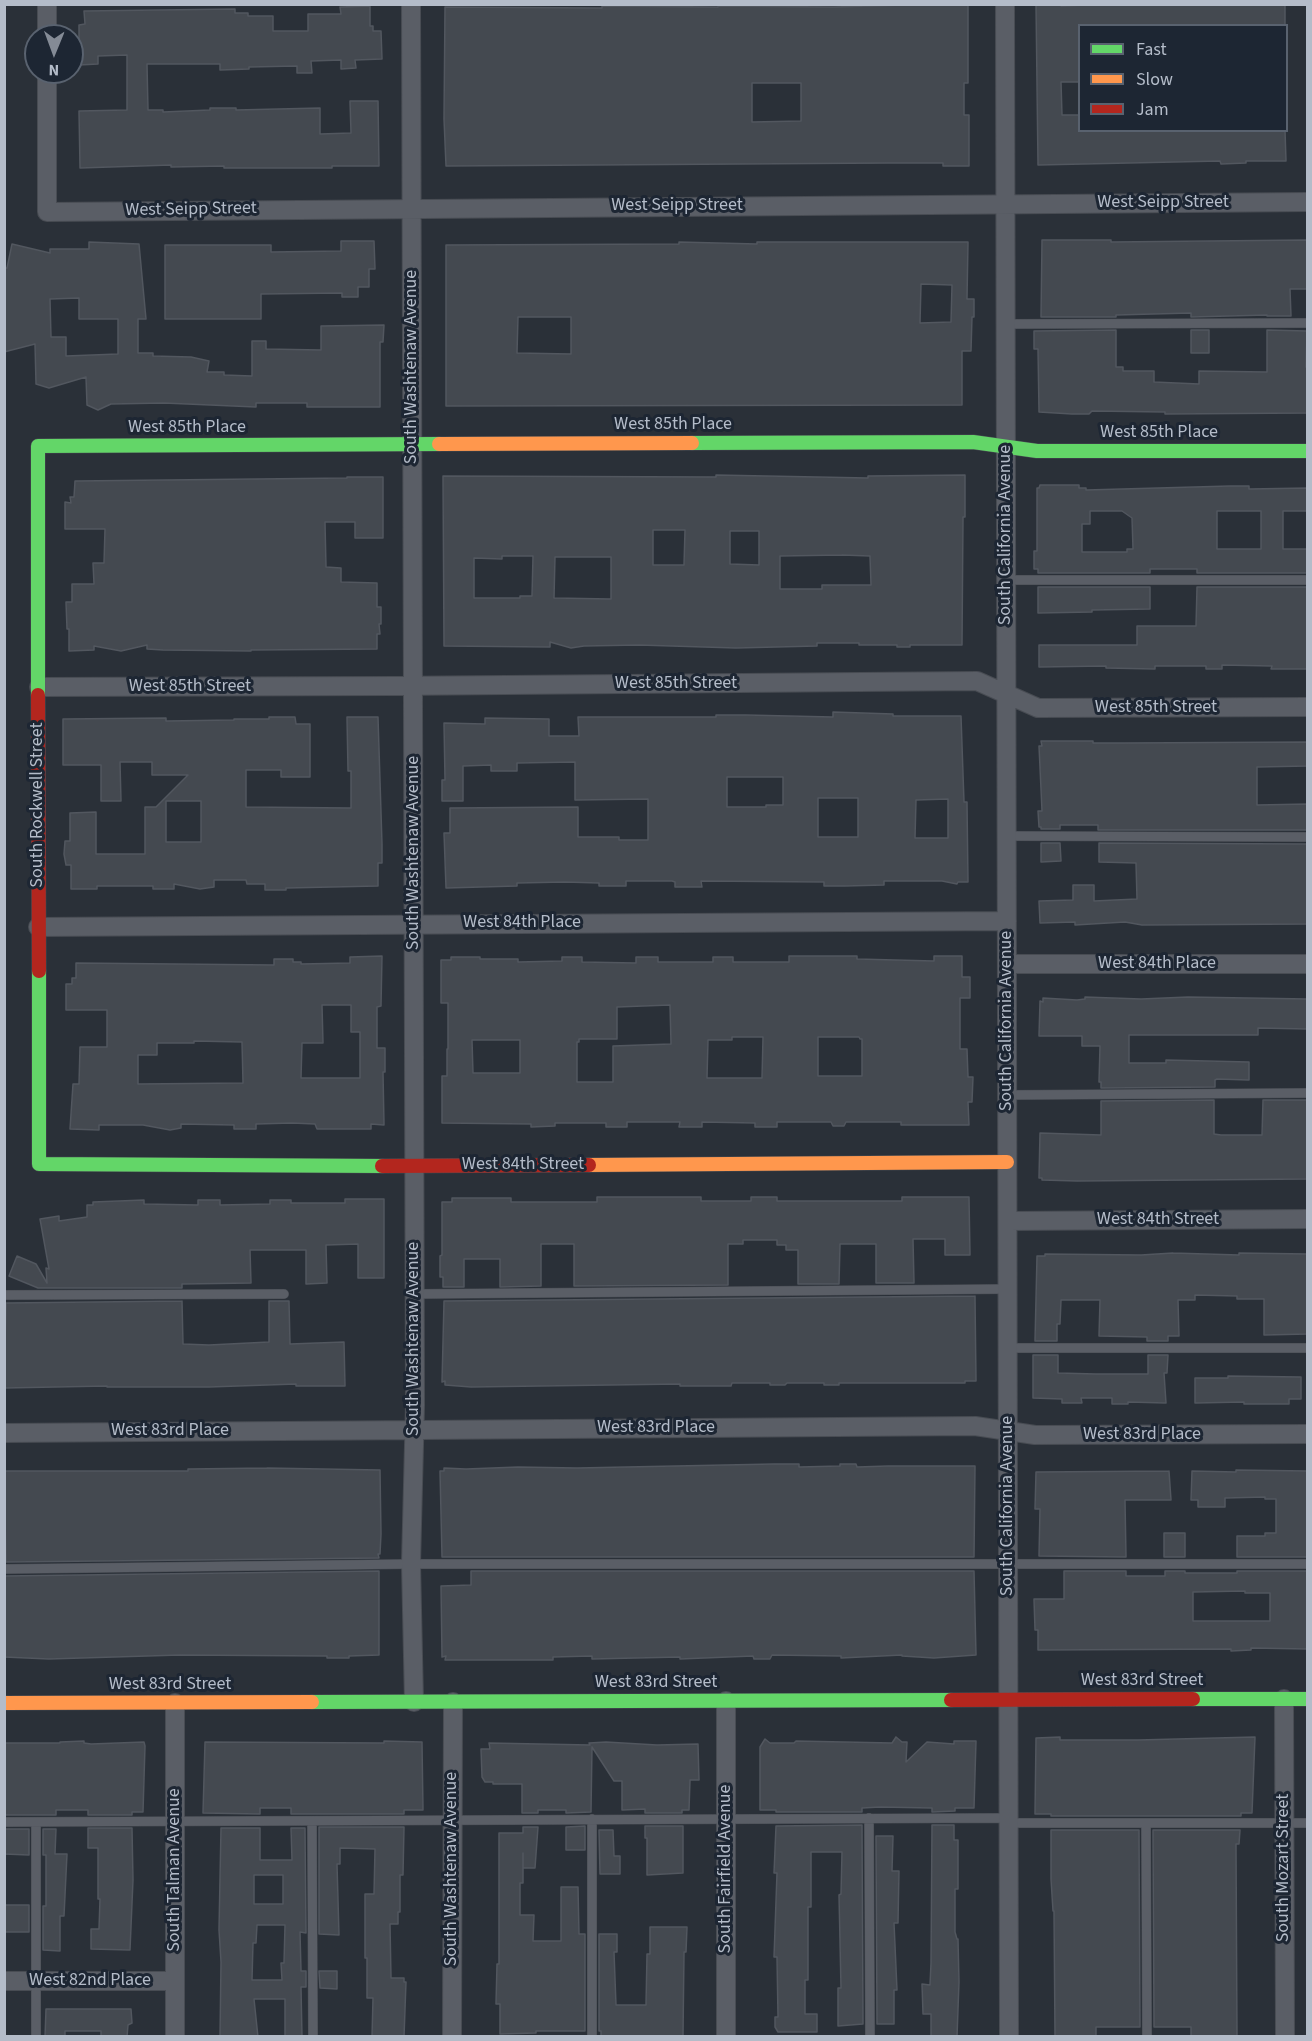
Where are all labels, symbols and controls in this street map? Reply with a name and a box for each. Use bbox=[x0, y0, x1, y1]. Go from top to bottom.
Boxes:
north arrow bbox=[24, 24, 84, 84]
legend bbox=[1078, 24, 1288, 132]
text: Fast bbox=[1136, 37, 1167, 62]
text: N bbox=[48, 59, 59, 81]
text: Slow bbox=[1136, 67, 1173, 92]
text: Jam bbox=[1136, 97, 1169, 122]
street label: West Seipp Street bbox=[1097, 192, 1229, 214]
street label: West Seipp Street bbox=[611, 195, 743, 217]
street label: West Seipp Street bbox=[125, 198, 257, 222]
street label: South Washtenaw Avenue bbox=[401, 270, 423, 464]
street label: West 85th Place bbox=[614, 414, 732, 436]
street label: West 85th Place bbox=[128, 417, 246, 439]
street label: West 85th Place bbox=[1100, 422, 1218, 444]
street label: South California Avenue bbox=[995, 445, 1017, 625]
street label: West 85th Street bbox=[615, 673, 737, 695]
street label: West 85th Street bbox=[129, 676, 251, 698]
street label: West 85th Street bbox=[1095, 697, 1217, 719]
street label: South Rockwell Street bbox=[27, 722, 49, 888]
street label: South Washtenaw Avenue bbox=[403, 756, 425, 950]
street label: West 84th Place bbox=[463, 912, 581, 934]
street label: South California Avenue bbox=[996, 931, 1018, 1111]
street label: West 84th Place bbox=[1098, 953, 1216, 975]
street label: West 84th Street bbox=[462, 1154, 584, 1176]
street label: West 84th Street bbox=[1097, 1209, 1219, 1231]
street label: South Washtenaw Avenue bbox=[403, 1242, 425, 1436]
street label: South California Avenue bbox=[997, 1416, 1019, 1596]
street label: West 83rd Place bbox=[597, 1417, 715, 1439]
street label: West 83rd Place bbox=[111, 1420, 229, 1442]
street label: West 83rd Place bbox=[1083, 1424, 1201, 1446]
street label: West 83rd Street bbox=[1081, 1670, 1203, 1692]
street label: West 83rd Street bbox=[595, 1672, 717, 1694]
street label: West 83rd Street bbox=[109, 1674, 231, 1696]
street label: South Washtenaw Avenue bbox=[441, 1772, 463, 1966]
street label: South Fairfield Avenue bbox=[715, 1785, 737, 1953]
street label: South Talman Avenue bbox=[164, 1788, 186, 1952]
street label: South Mozart Street bbox=[1273, 1794, 1295, 1942]
street label: West 82nd Place bbox=[29, 1970, 151, 1992]

